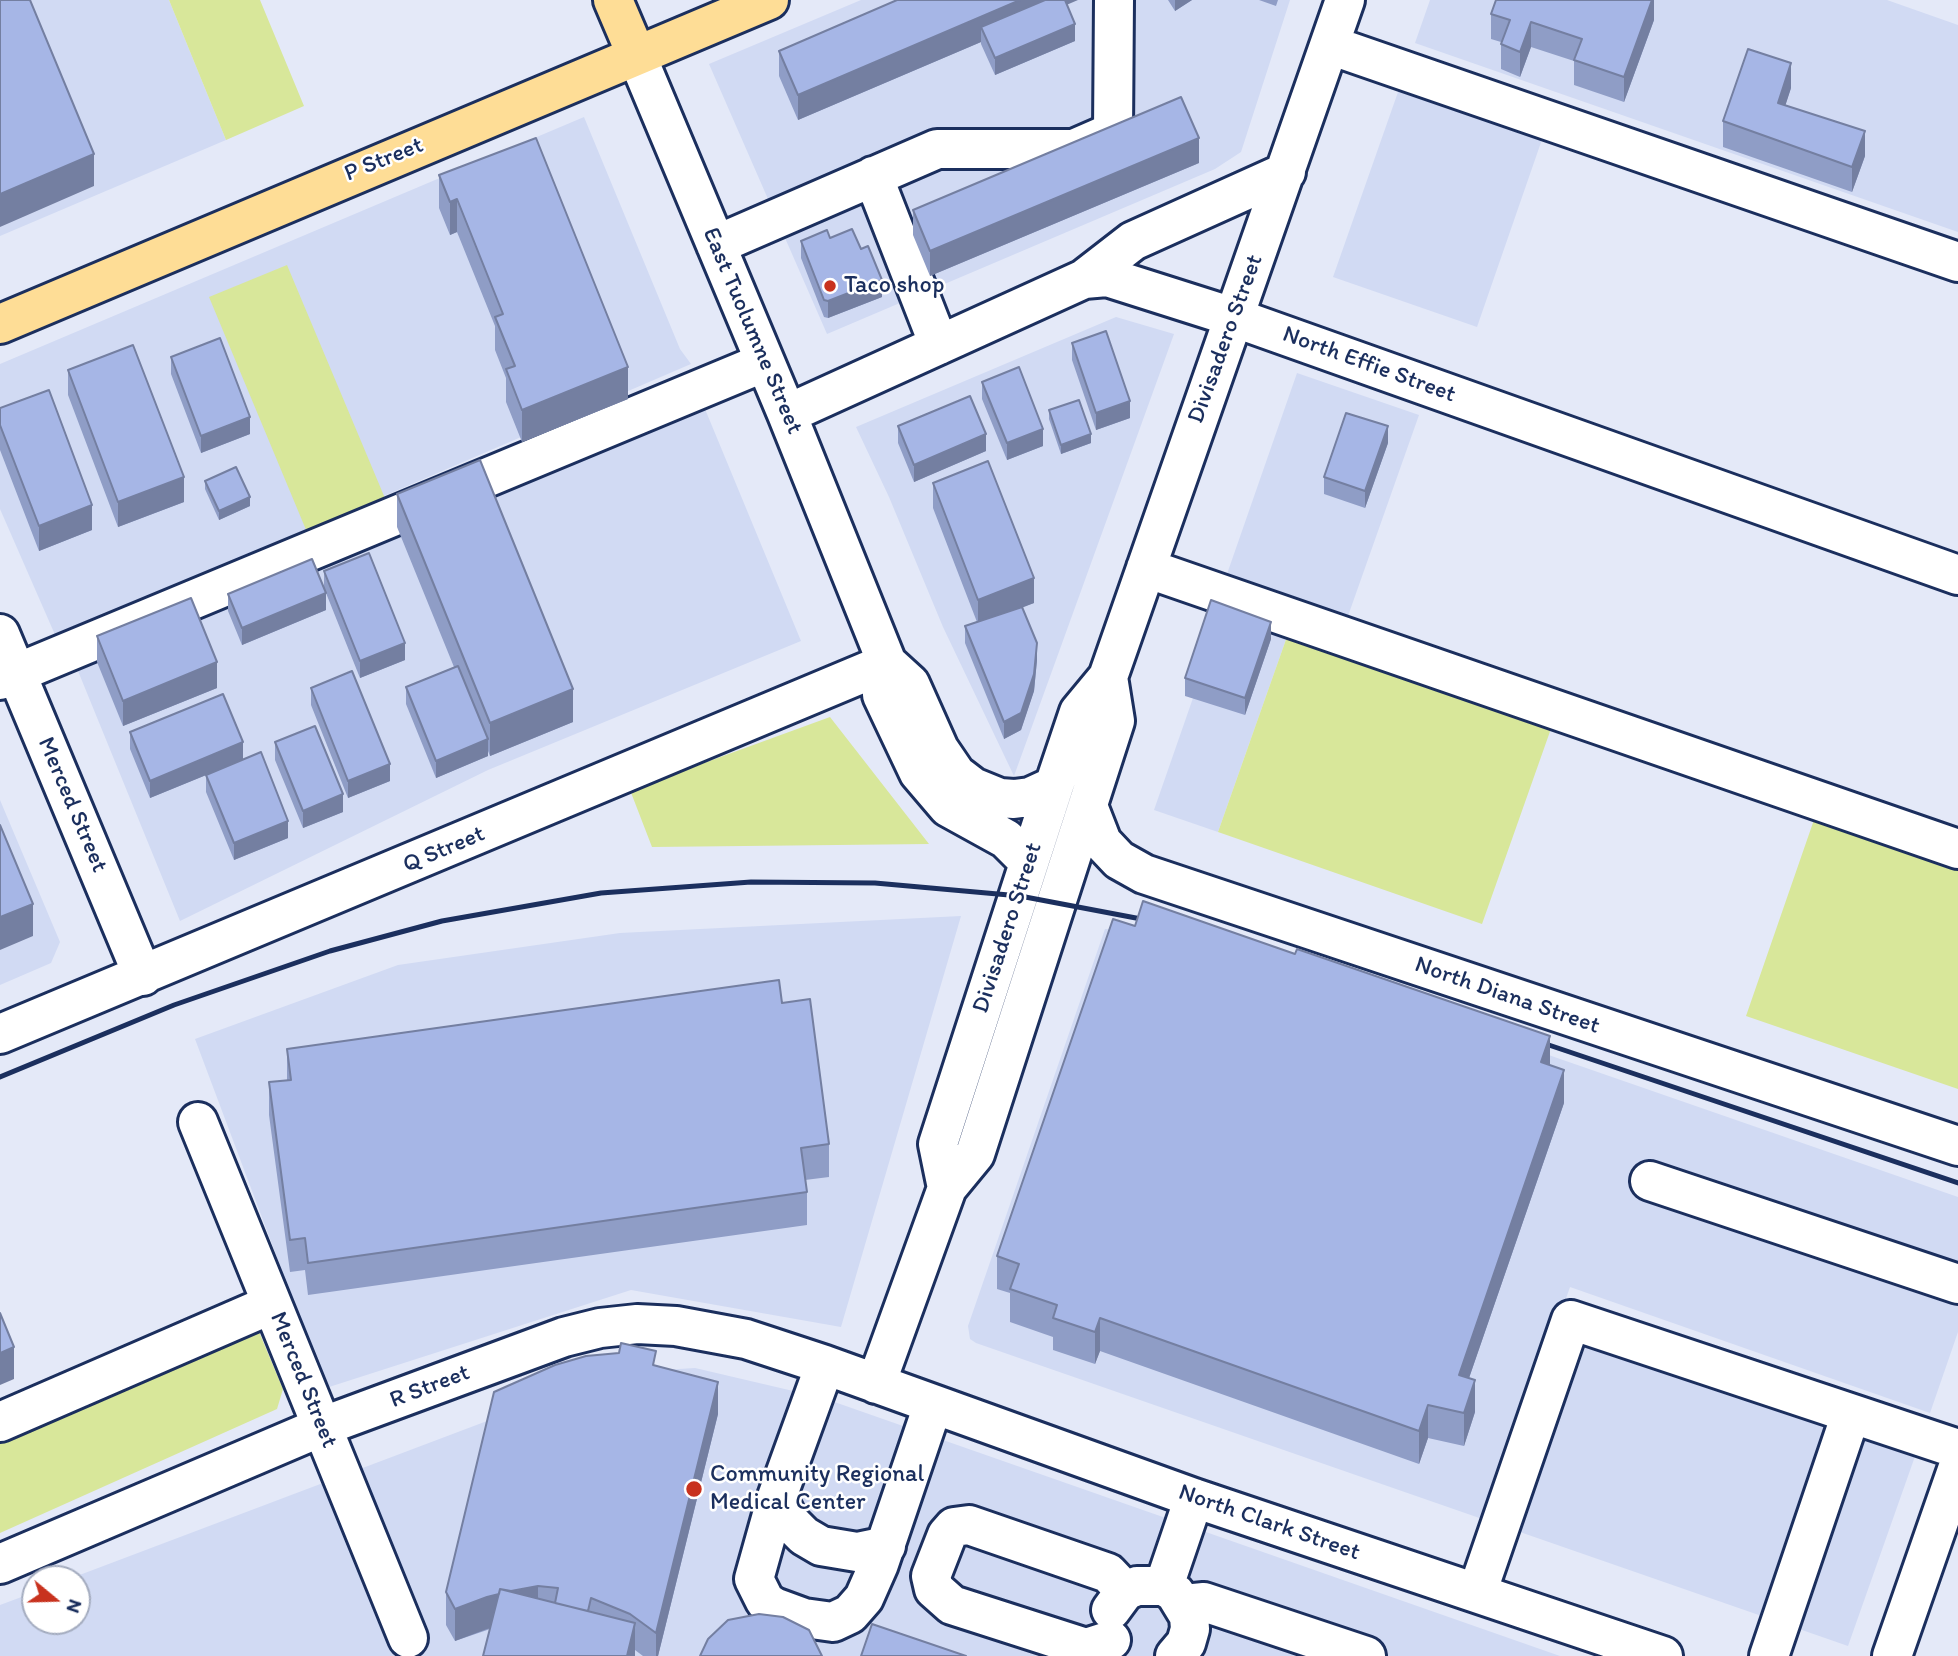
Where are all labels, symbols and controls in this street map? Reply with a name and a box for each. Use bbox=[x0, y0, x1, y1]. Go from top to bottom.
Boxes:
street label: P Street bbox=[340, 131, 428, 189]
street label: East Tuolumne Street bbox=[696, 223, 808, 439]
street label: Divisadero Street bbox=[1182, 251, 1270, 427]
place label: Taco shop bbox=[844, 272, 944, 300]
marker: Taco shop bbox=[822, 278, 838, 294]
street label: North Effie Street bbox=[1278, 320, 1460, 410]
street label: Merced Street bbox=[31, 733, 113, 877]
street label: Q Street bbox=[399, 820, 489, 880]
street label: Divisadero Street bbox=[967, 839, 1049, 1017]
street label: North Diana Street bbox=[1411, 951, 1603, 1041]
street label: Merced Street bbox=[263, 1308, 343, 1452]
street label: R Street bbox=[386, 1359, 474, 1415]
place label: Community Regional Medical Center bbox=[710, 1461, 924, 1517]
street label: North Clark Street bbox=[1174, 1478, 1364, 1568]
marker: Community Regional Medical Center bbox=[684, 1479, 704, 1499]
north arrow bbox=[21, 1565, 91, 1635]
text: N bbox=[61, 1597, 87, 1616]

